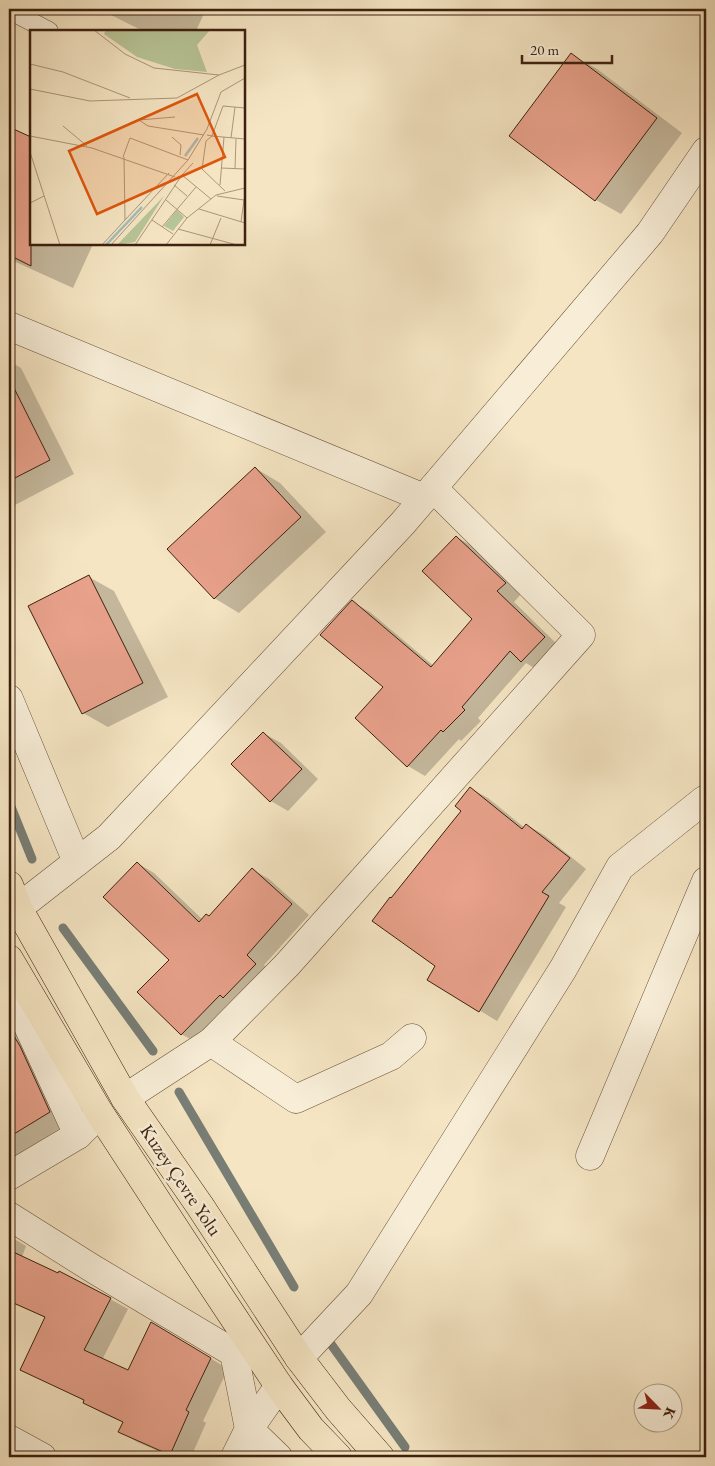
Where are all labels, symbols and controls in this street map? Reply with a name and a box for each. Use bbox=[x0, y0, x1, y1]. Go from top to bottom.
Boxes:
inset map bbox=[30, 30, 245, 245]
scale bar bbox=[522, 32, 612, 64]
text: 20 m bbox=[530, 40, 559, 59]
street label: Kuzey Çevre Yolu bbox=[135, 1119, 227, 1241]
north arrow bbox=[632, 1384, 682, 1434]
text: K bbox=[659, 1405, 680, 1422]

